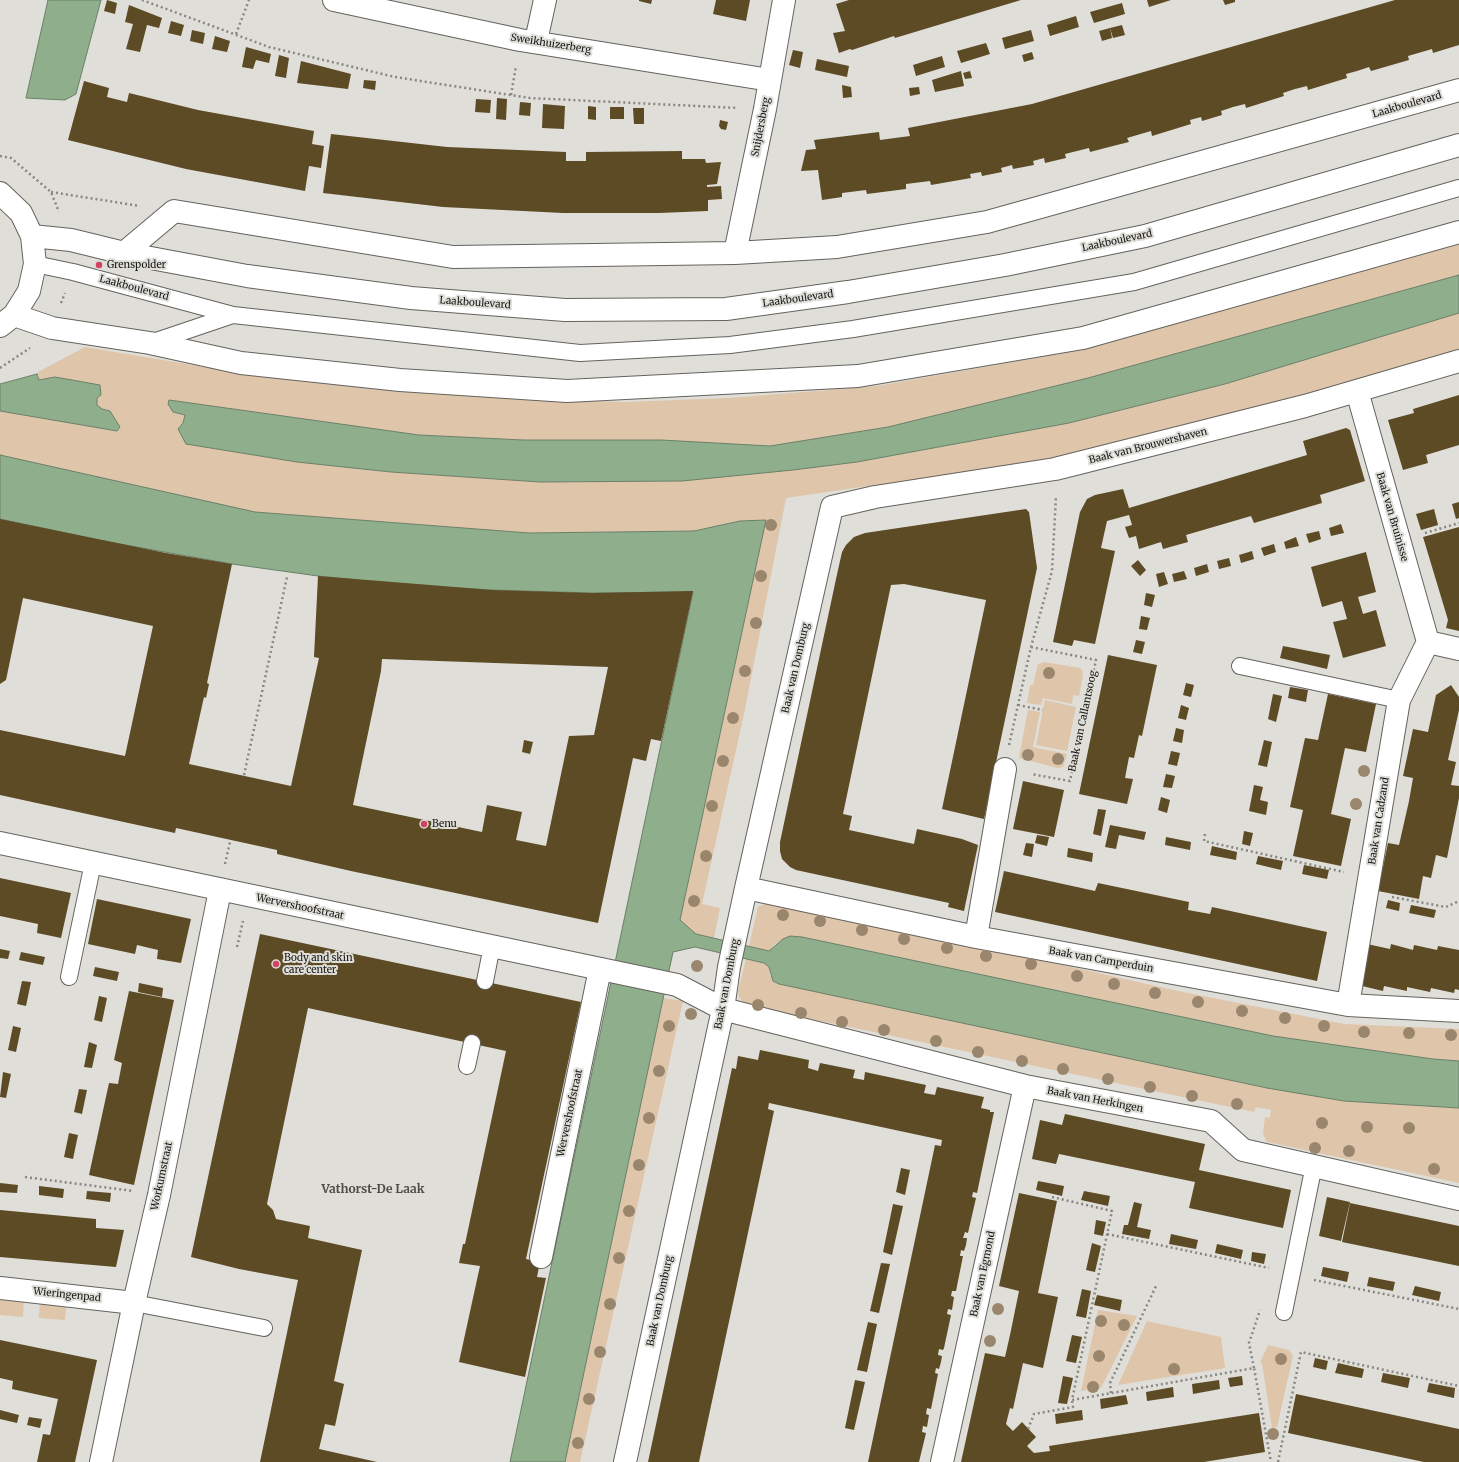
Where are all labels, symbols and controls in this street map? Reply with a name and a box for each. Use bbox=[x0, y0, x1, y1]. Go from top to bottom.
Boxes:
street label: Sweikhuizerberg bbox=[510, 32, 592, 56]
street label: Laakboulevard bbox=[1371, 89, 1443, 121]
street label: Snijdersberg bbox=[749, 96, 773, 158]
street label: Laakboulevard bbox=[1081, 228, 1153, 254]
place label: Grenspolder bbox=[107, 259, 166, 271]
marker: Grenspolder bbox=[94, 260, 104, 270]
street label: Laakboulevard bbox=[98, 273, 170, 303]
street label: Laakboulevard bbox=[762, 288, 834, 310]
street label: Laakboulevard bbox=[439, 295, 511, 311]
street label: Baak van Brouwershaven bbox=[1088, 425, 1208, 467]
street label: Baak van Bruinisse bbox=[1374, 471, 1410, 563]
street label: Baak van Domburg bbox=[780, 622, 812, 714]
street label: Baak van Callantsoog bbox=[1066, 669, 1100, 773]
street label: Baak van Cadzand bbox=[1366, 777, 1392, 865]
place label: Benu bbox=[432, 818, 457, 830]
marker: Benu bbox=[419, 819, 429, 829]
street label: Wervershoofstraat bbox=[255, 892, 345, 922]
street label: Baak van Domburg bbox=[712, 938, 742, 1030]
street label: Baak van Camperduin bbox=[1048, 945, 1154, 975]
place label: Body and skin care center bbox=[284, 952, 353, 976]
marker: Body and skin care center bbox=[271, 959, 281, 969]
street label: Wervershoofstraat bbox=[555, 1068, 585, 1158]
street label: Baak van Herkingen bbox=[1046, 1085, 1144, 1115]
street label: Workumstraat bbox=[149, 1141, 175, 1211]
district label: Vathorst-De Laak bbox=[322, 1183, 424, 1197]
street label: Baak van Egmond bbox=[968, 1230, 998, 1318]
street label: Baak van Domburg bbox=[645, 1255, 675, 1347]
street label: Wieringenpad bbox=[33, 1285, 101, 1305]

